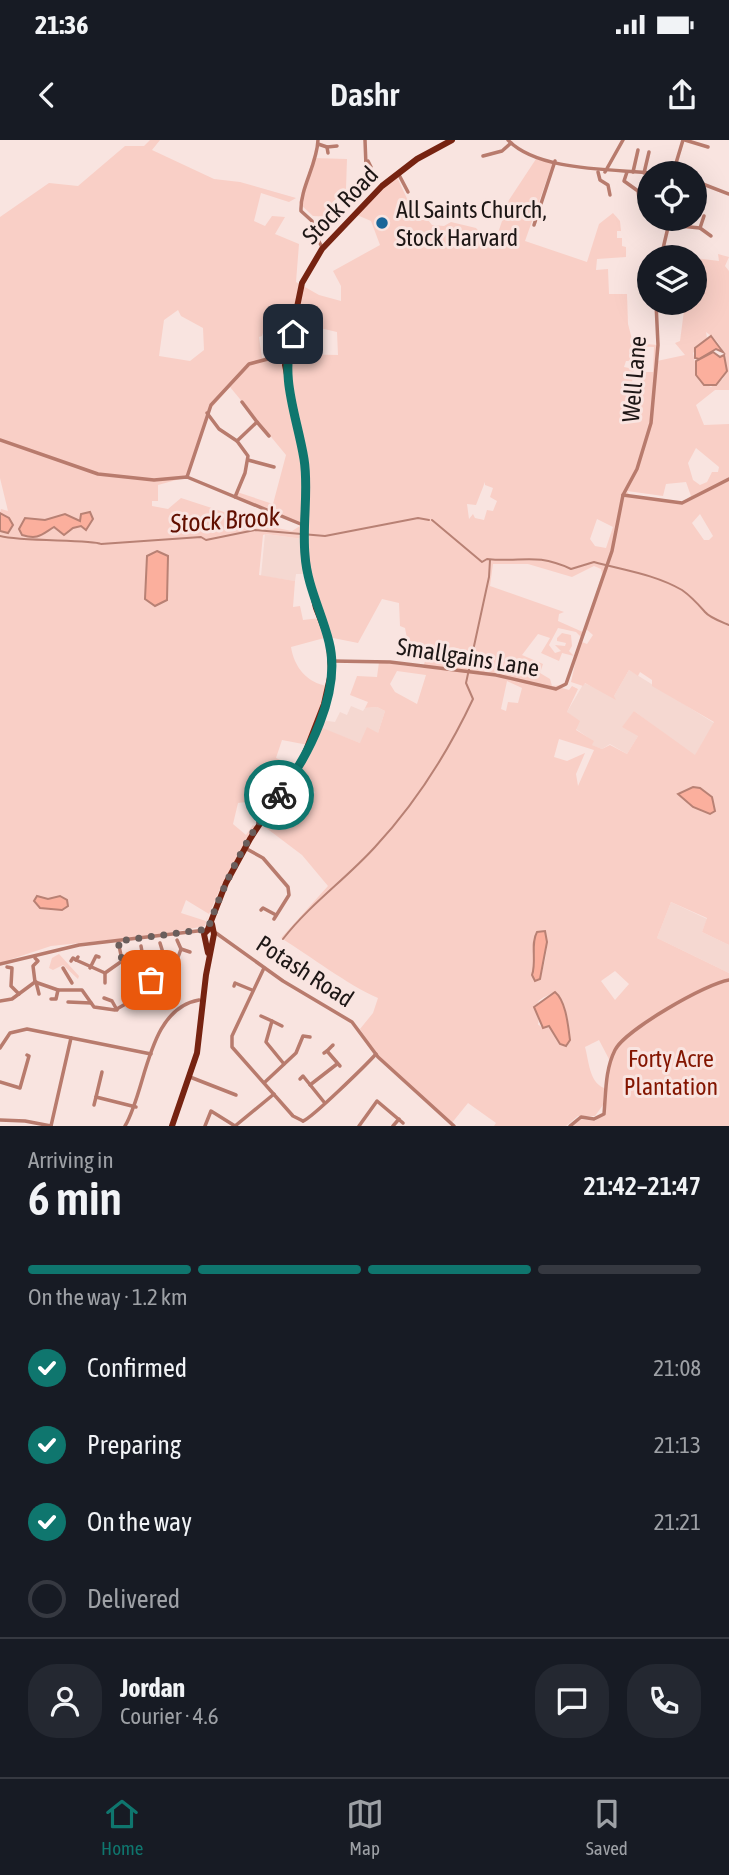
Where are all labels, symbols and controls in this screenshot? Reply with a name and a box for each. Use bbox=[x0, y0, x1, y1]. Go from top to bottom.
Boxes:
text: 21:36 bbox=[35, 10, 89, 40]
icon: back bbox=[28, 76, 66, 114]
text: Dashr bbox=[330, 76, 399, 113]
icon: share bbox=[663, 76, 701, 114]
street label: Stock Road bbox=[297, 161, 383, 249]
map controls bbox=[637, 161, 707, 315]
button: locate bbox=[637, 161, 707, 231]
place label: All Saints Church, Stock Harvard bbox=[396, 196, 547, 251]
marker: All Saints Church, Stock Harvard bbox=[374, 215, 390, 231]
button: layers bbox=[637, 245, 707, 315]
pin bbox=[263, 304, 323, 364]
icon: home bbox=[274, 315, 312, 353]
street label: Well Lane bbox=[617, 335, 651, 423]
water label: Stock Brook bbox=[168, 501, 282, 539]
street label: Smallgains Lane bbox=[395, 632, 541, 682]
courier bbox=[244, 760, 314, 830]
icon: bike bbox=[260, 776, 298, 814]
street label: Potash Road bbox=[251, 930, 359, 1012]
pin bbox=[121, 950, 181, 1010]
icon: bag bbox=[132, 961, 170, 999]
park label: Forty Acre Plantation bbox=[624, 1045, 718, 1100]
text: Arriving in bbox=[28, 1147, 114, 1173]
text: 21:42–21:47 bbox=[584, 1171, 701, 1201]
text: 6 min bbox=[28, 1172, 122, 1225]
text: On the way · 1.2 km bbox=[28, 1284, 188, 1310]
icon: check bbox=[28, 1349, 66, 1387]
text: Confirmed bbox=[87, 1353, 187, 1383]
text: 21:08 bbox=[653, 1355, 701, 1381]
icon: check bbox=[28, 1426, 66, 1464]
text: Preparing bbox=[87, 1430, 181, 1460]
text: 21:13 bbox=[654, 1432, 701, 1458]
icon: check bbox=[28, 1503, 66, 1541]
text: On the way bbox=[87, 1507, 192, 1537]
text: 21:21 bbox=[654, 1509, 701, 1535]
text: Delivered bbox=[87, 1584, 180, 1614]
button: person bbox=[28, 1664, 102, 1738]
button: chat bbox=[535, 1664, 609, 1738]
button: phone bbox=[627, 1664, 701, 1738]
text: Jordan bbox=[120, 1673, 185, 1703]
text: Courier · 4.6 bbox=[120, 1703, 219, 1729]
tab: Home bbox=[101, 1795, 143, 1859]
tab: Map bbox=[346, 1795, 384, 1859]
tab: Saved bbox=[586, 1795, 628, 1859]

